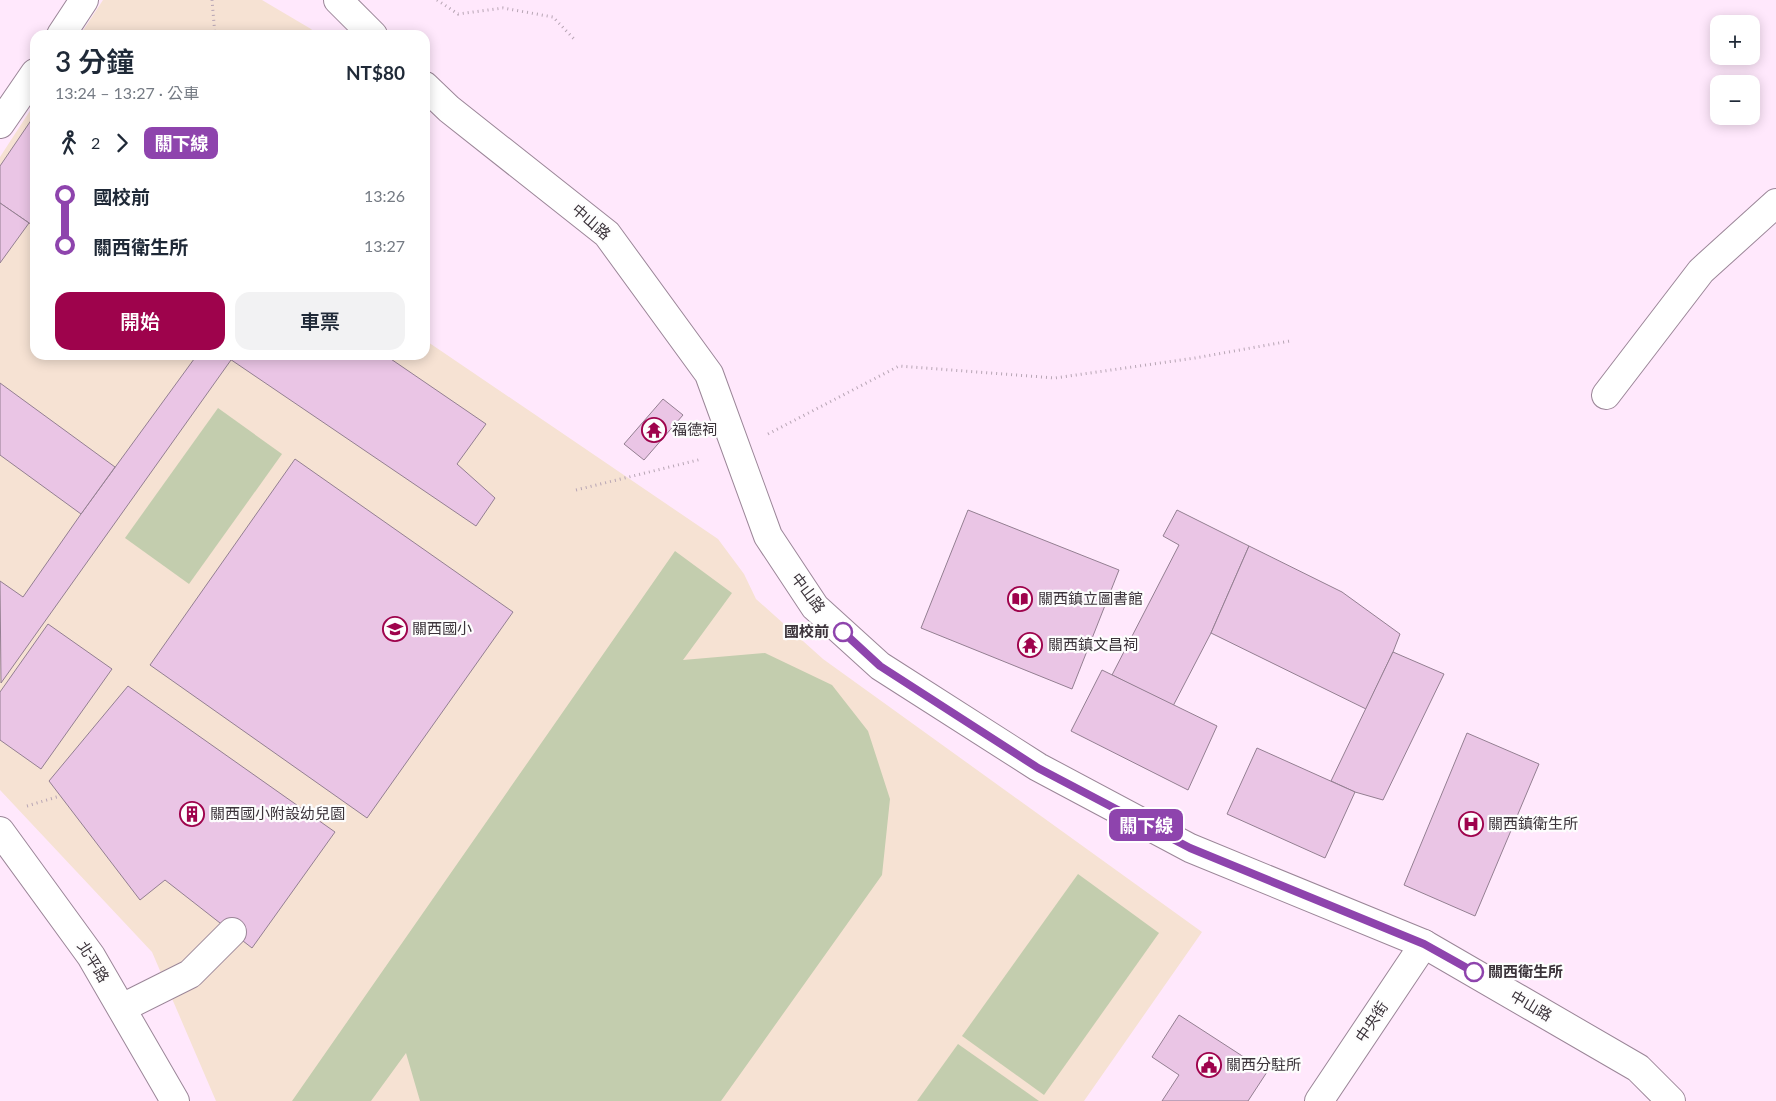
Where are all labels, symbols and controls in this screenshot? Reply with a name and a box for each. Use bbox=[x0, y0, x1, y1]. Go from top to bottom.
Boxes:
map controls bbox=[1710, 15, 1760, 125]
button: + bbox=[1710, 15, 1760, 65]
text: 3 分鐘 bbox=[55, 44, 134, 78]
text: NT$80 bbox=[346, 61, 405, 84]
button: − bbox=[1710, 75, 1760, 125]
text: 13:24 – 13:27 · 公車 bbox=[55, 83, 199, 102]
icon: walk bbox=[55, 129, 83, 157]
icon: forward bbox=[108, 129, 136, 157]
text: 關下線 bbox=[154, 132, 208, 154]
text: 2 bbox=[91, 133, 100, 152]
text: 國校前 bbox=[93, 185, 150, 208]
text: 13:26 bbox=[364, 186, 405, 205]
street label: 中山路 bbox=[569, 200, 615, 243]
text: 關西衛生所 bbox=[93, 235, 188, 258]
text: 13:27 bbox=[364, 236, 405, 255]
button: 開始 bbox=[55, 292, 225, 350]
button: 車票 bbox=[235, 292, 405, 350]
temple icon: 福德祠 bbox=[641, 417, 667, 443]
place label: 福德祠 bbox=[672, 420, 717, 438]
street label: 中山路 bbox=[788, 569, 830, 616]
library icon: 關西鎮立圖書館 bbox=[1007, 586, 1033, 612]
place label: 關西鎮立圖書館 bbox=[1038, 589, 1143, 607]
school or university icon: 關西國小 bbox=[382, 616, 408, 642]
place label: 關西國小 bbox=[412, 619, 472, 637]
place label: 國校前 bbox=[784, 622, 829, 640]
marker: 國校前 bbox=[833, 622, 853, 642]
temple icon: 關西鎮文昌祠 bbox=[1017, 632, 1043, 658]
place label: 關西鎮文昌祠 bbox=[1048, 635, 1138, 653]
building icon: 關西國小附設幼兒園 bbox=[179, 801, 205, 827]
place label: 關西國小附設幼兒園 bbox=[210, 804, 345, 822]
line badge: 關下線 bbox=[1117, 809, 1175, 841]
hospital icon: 關西鎮衛生所 bbox=[1458, 811, 1484, 837]
text: 關下線 bbox=[1119, 814, 1173, 836]
place label: 關西鎮衛生所 bbox=[1488, 814, 1578, 832]
street label: 北平路 bbox=[74, 938, 113, 985]
marker: 關西衛生所 bbox=[1464, 962, 1484, 982]
place label: 關西衛生所 bbox=[1488, 962, 1563, 980]
street label: 中山路 bbox=[1508, 986, 1555, 1024]
street label: 中央街 bbox=[1351, 998, 1391, 1045]
public building icon: 關西分駐所 bbox=[1196, 1052, 1222, 1078]
place label: 關西分駐所 bbox=[1226, 1055, 1301, 1073]

